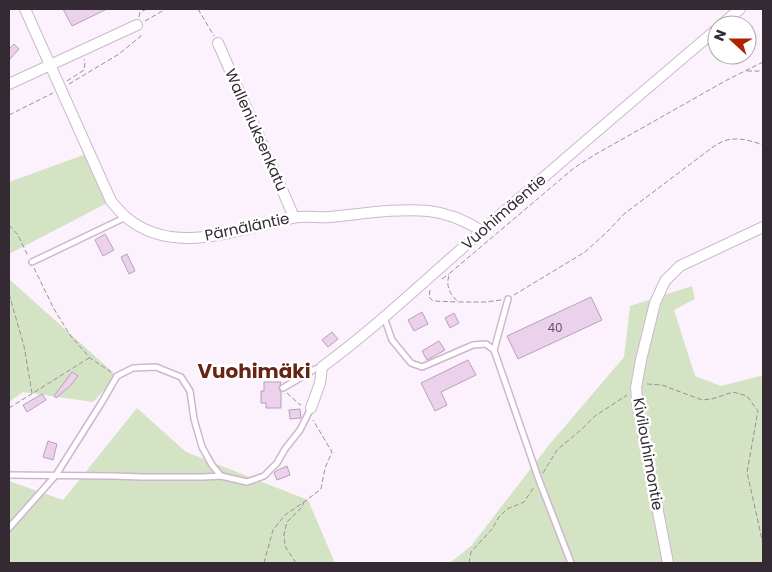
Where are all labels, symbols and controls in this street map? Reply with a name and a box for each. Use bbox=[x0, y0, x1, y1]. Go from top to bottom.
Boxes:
north arrow bbox=[707, 15, 757, 65]
text: N bbox=[709, 27, 731, 44]
street label: Walleniuksenkatu bbox=[220, 65, 293, 194]
street label: Vuohimäentie bbox=[457, 169, 550, 254]
street label: Pärnäläntie bbox=[203, 207, 291, 246]
house number: 40 bbox=[547, 319, 563, 336]
district label: Vuohimäki bbox=[197, 357, 311, 385]
street label: Kivilouhimontie bbox=[628, 396, 669, 512]

